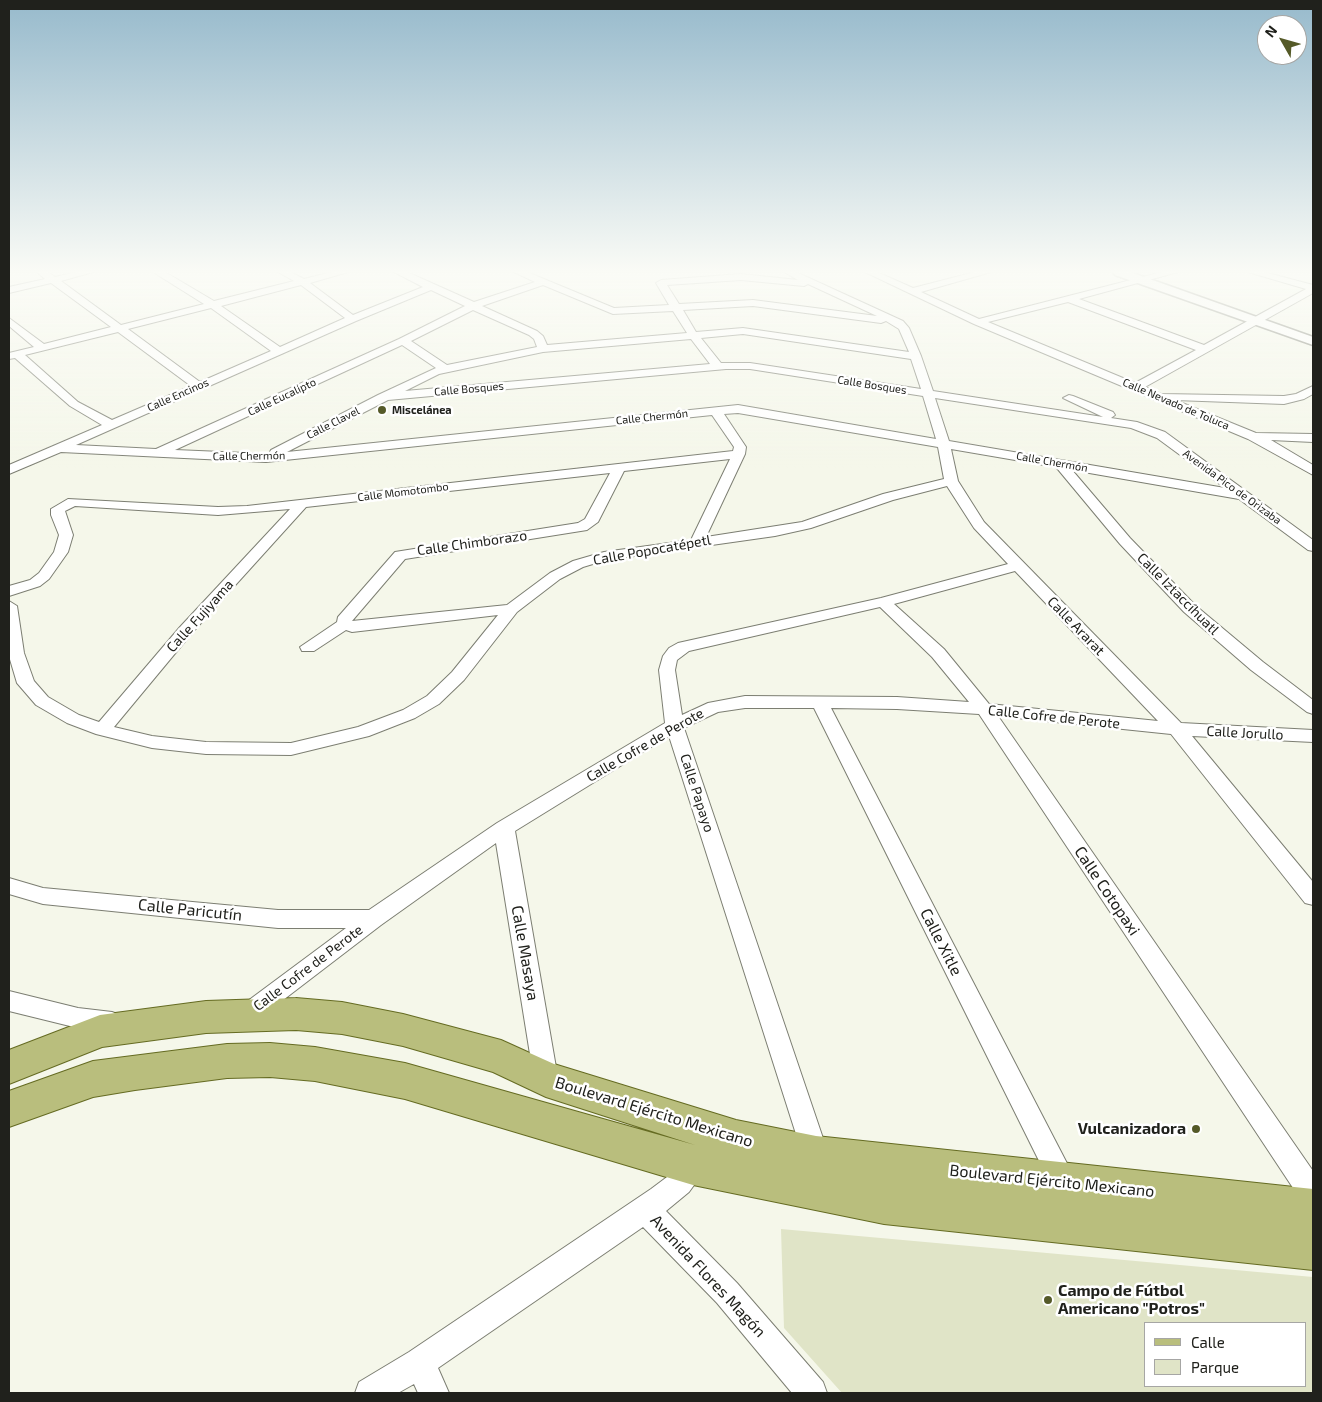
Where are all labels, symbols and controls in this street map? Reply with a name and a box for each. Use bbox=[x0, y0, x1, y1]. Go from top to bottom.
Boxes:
north arrow bbox=[1257, 15, 1307, 65]
text: N bbox=[1261, 22, 1280, 40]
street label: Calle Bosques bbox=[836, 373, 908, 397]
street label: Calle Eucalipto bbox=[246, 375, 318, 419]
street label: Calle Encinos bbox=[145, 376, 211, 414]
street label: Calle Nevado de Toluca bbox=[1121, 376, 1231, 432]
street label: Calle Bosques bbox=[434, 379, 504, 399]
place label: Miscelánea bbox=[392, 403, 452, 417]
street label: Calle Clavel bbox=[304, 404, 362, 442]
marker: Miscelánea bbox=[376, 404, 388, 416]
street label: Calle Chermón bbox=[615, 407, 689, 427]
street label: Avenida Pico de Orizaba bbox=[1180, 447, 1284, 527]
street label: Calle Chermón bbox=[213, 449, 285, 463]
street label: Calle Chermón bbox=[1015, 449, 1089, 475]
street label: Calle Momotombo bbox=[357, 480, 449, 504]
street label: Calle Chimborazo bbox=[416, 527, 528, 559]
street label: Calle Popocatépetl bbox=[592, 531, 712, 569]
street label: Calle Iztaccíhuatl bbox=[1134, 550, 1222, 638]
street label: Calle Fujiyama bbox=[163, 576, 237, 656]
street label: Calle Ararat bbox=[1044, 593, 1108, 659]
street label: Calle Cofre de Perote bbox=[987, 702, 1121, 732]
street label: Calle Cofre de Perote bbox=[583, 705, 707, 785]
street label: Calle Jorullo bbox=[1206, 723, 1284, 743]
street label: Calle Papayo bbox=[676, 752, 718, 834]
street label: Calle Cotopaxi bbox=[1070, 843, 1144, 939]
street label: Calle Paricutín bbox=[137, 895, 243, 925]
street label: Calle Masaya bbox=[507, 904, 543, 1002]
street label: Calle Xitle bbox=[916, 905, 966, 979]
street label: Calle Cofre de Perote bbox=[250, 921, 366, 1015]
street label: Boulevard Ejército Mexicano bbox=[553, 1073, 755, 1151]
place label: Vulcanizadora bbox=[1078, 1119, 1186, 1139]
marker: Vulcanizadora bbox=[1190, 1123, 1202, 1135]
street label: Boulevard Ejército Mexicano bbox=[949, 1161, 1155, 1201]
street label: Avenida Flores Magón bbox=[646, 1211, 770, 1341]
place label: Campo de Fútbol Americano "Potros" bbox=[1058, 1281, 1205, 1319]
marker: Campo de Fútbol Americano "Potros" bbox=[1042, 1294, 1054, 1306]
legend bbox=[1144, 1322, 1307, 1387]
text: Calle bbox=[1191, 1333, 1225, 1351]
text: Parque bbox=[1191, 1358, 1239, 1376]

